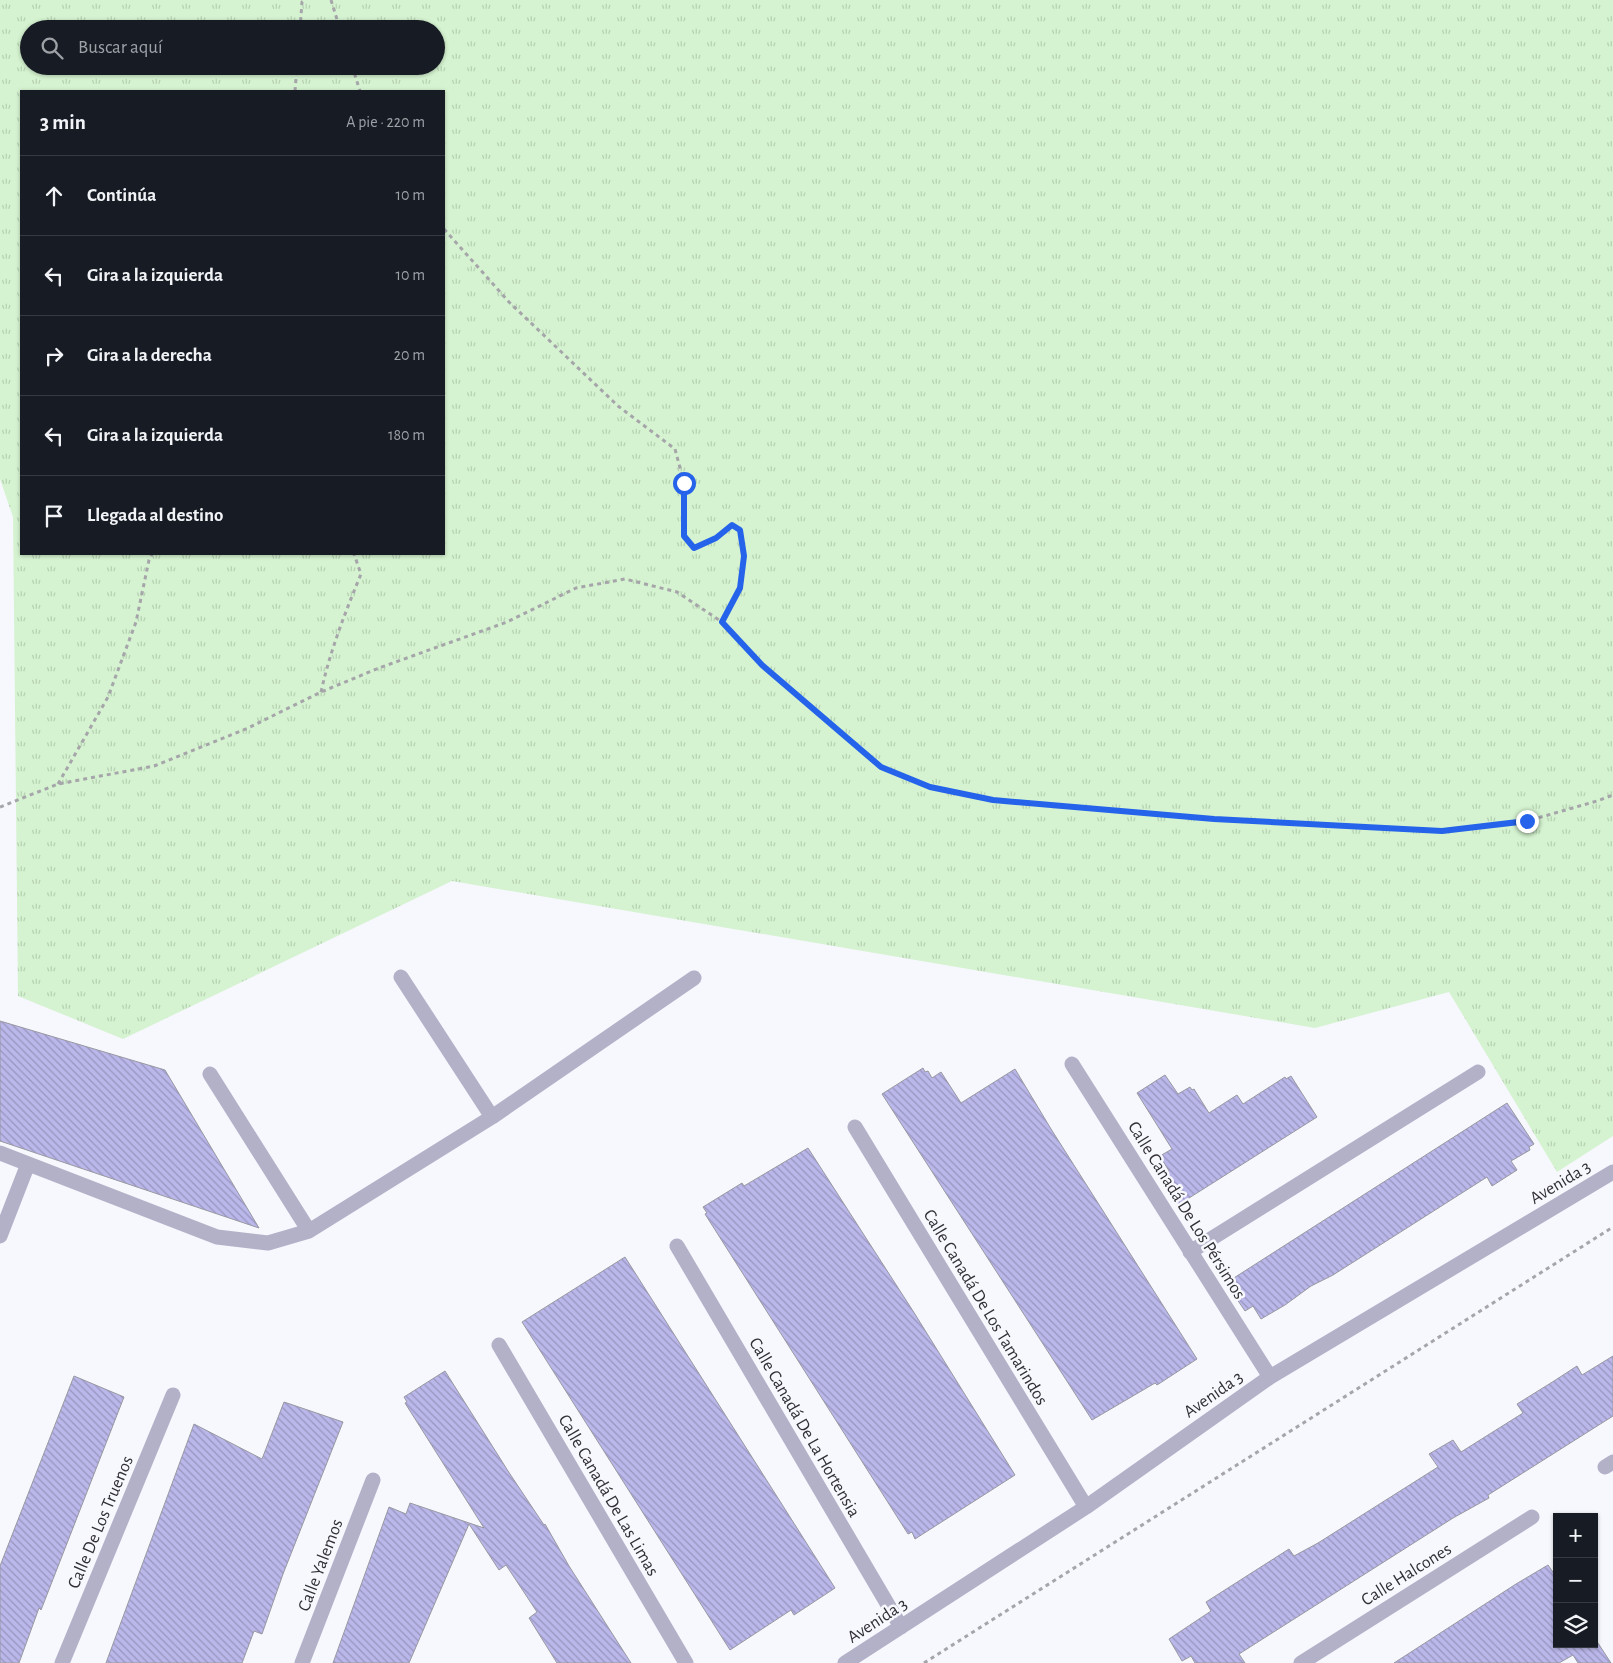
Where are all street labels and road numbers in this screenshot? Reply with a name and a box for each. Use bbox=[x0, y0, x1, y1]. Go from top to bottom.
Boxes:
street label: Calle Canadá De Los Pérsimos bbox=[1124, 1119, 1248, 1303]
street label: Avenida 3 bbox=[1527, 1158, 1594, 1208]
street label: Calle Canadá De Los Tamarindos bbox=[920, 1207, 1051, 1408]
street label: Calle Canadá De La Hortensia bbox=[745, 1335, 863, 1520]
street label: Avenida 3 bbox=[1181, 1368, 1246, 1422]
street label: Calle Canadá De Las Limas bbox=[555, 1412, 662, 1579]
street label: Calle De Los Truenos bbox=[65, 1453, 137, 1591]
street label: Calle Yalemos bbox=[295, 1517, 347, 1614]
street label: Calle Halcones bbox=[1358, 1540, 1455, 1610]
street label: Avenida 3 bbox=[844, 1595, 911, 1647]

